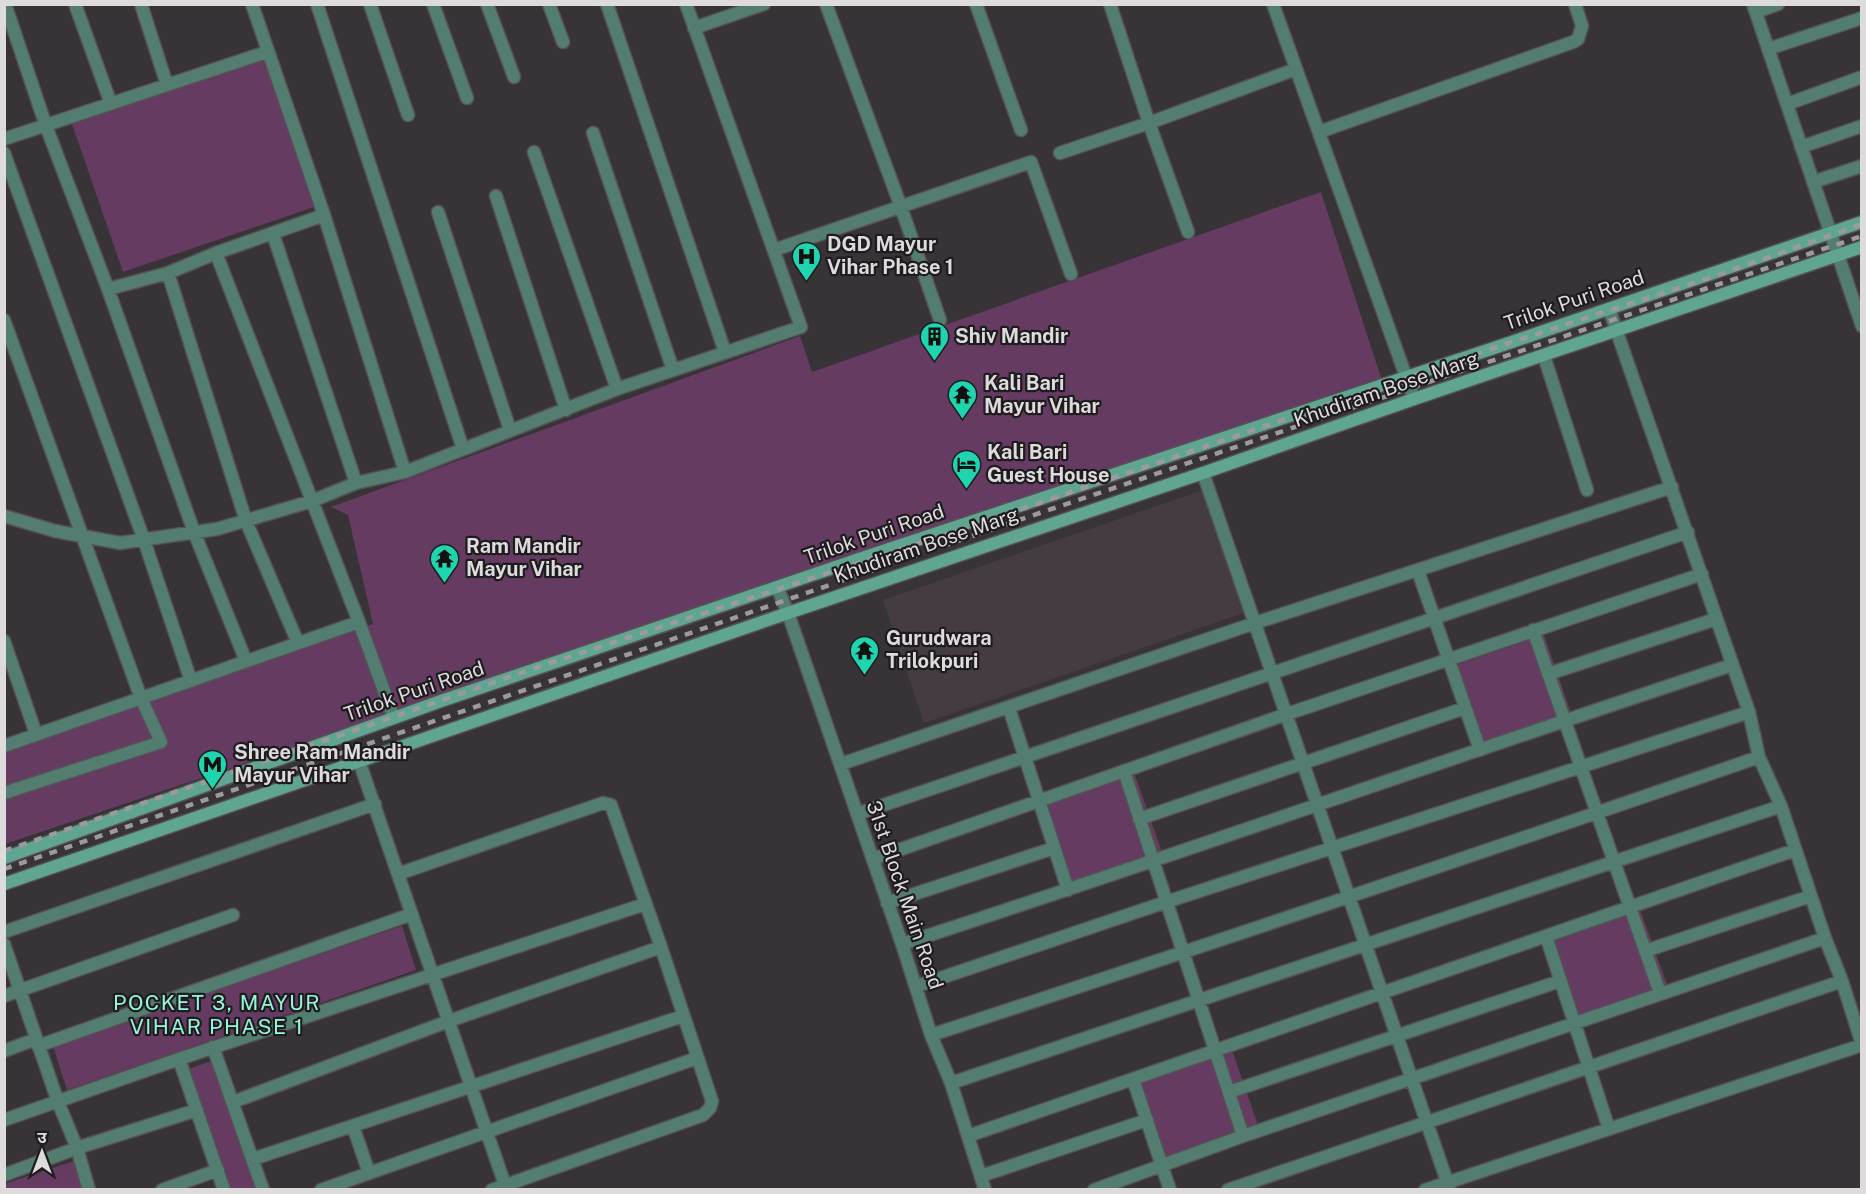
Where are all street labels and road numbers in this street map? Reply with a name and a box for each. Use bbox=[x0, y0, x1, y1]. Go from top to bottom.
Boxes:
street label: Trilok Puri Road bbox=[1501, 265, 1647, 335]
street label: Khudiram Bose Marg bbox=[1290, 346, 1482, 432]
street label: Trilok Puri Road bbox=[801, 499, 947, 569]
street label: Khudiram Bose Marg bbox=[830, 502, 1022, 588]
street label: Trilok Puri Road bbox=[341, 656, 487, 726]
street label: 31st Block Main Road bbox=[861, 798, 949, 992]

